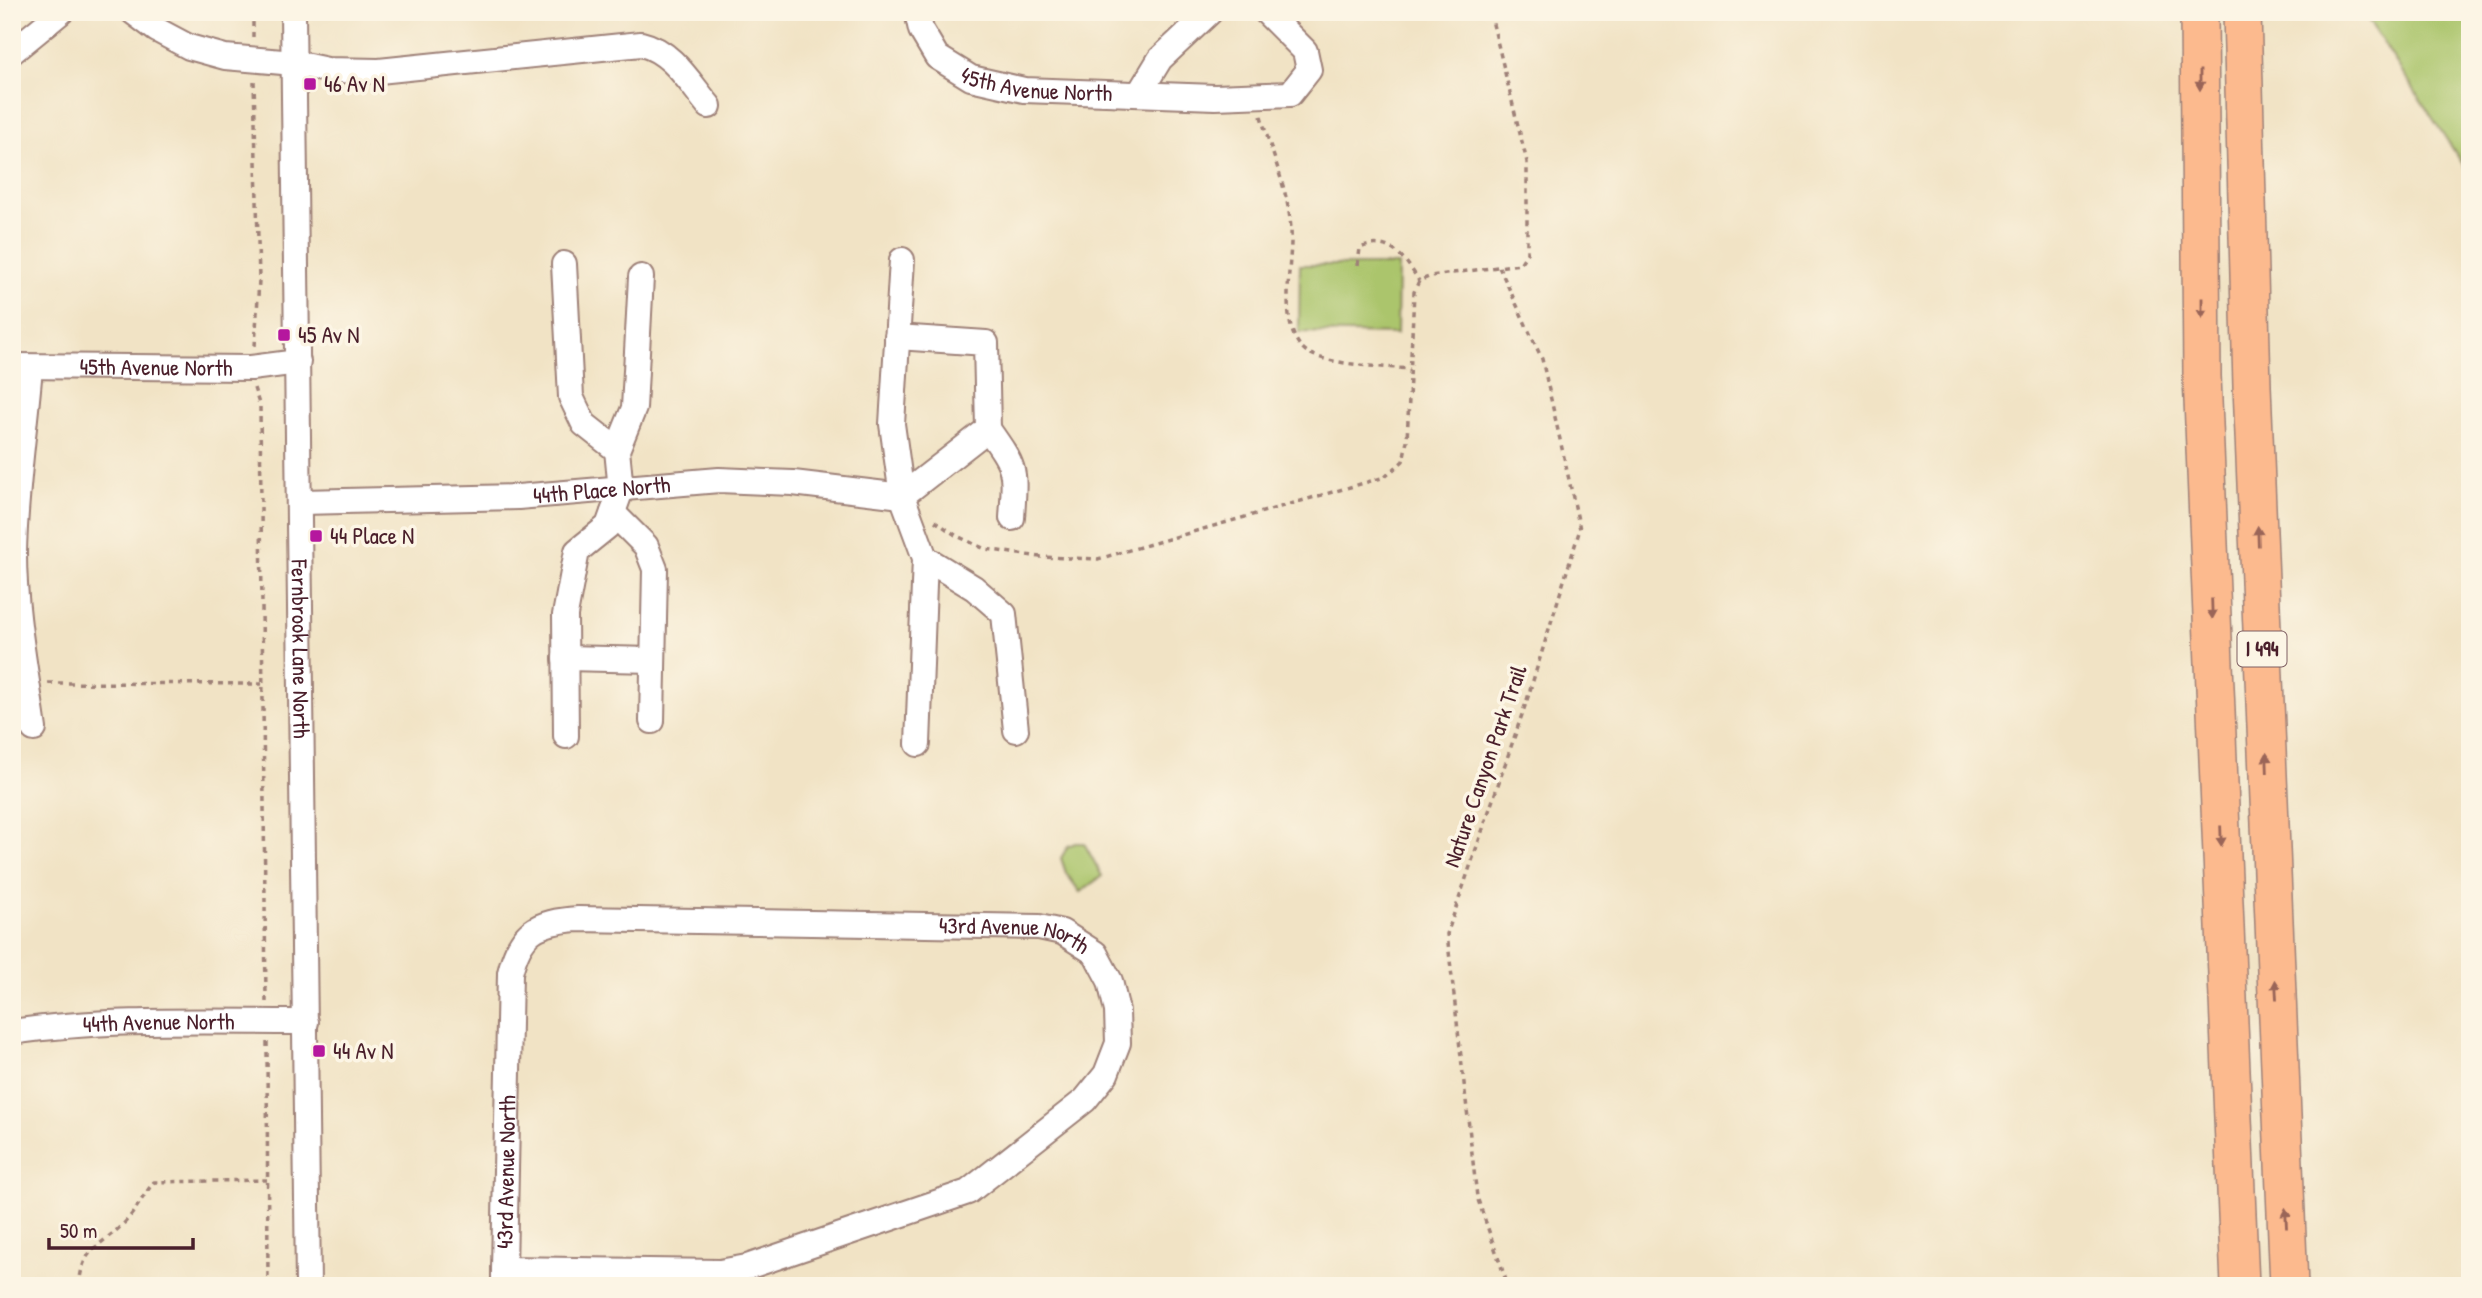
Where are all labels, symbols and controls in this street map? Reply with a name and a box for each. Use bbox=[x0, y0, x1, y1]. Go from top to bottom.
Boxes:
street label: 45th Avenue North bbox=[954, 59, 1113, 108]
place label: 46 Av N bbox=[324, 68, 385, 99]
one-way arrow bbox=[2194, 70, 2206, 92]
marker: 46 Av N bbox=[302, 76, 318, 92]
one-way arrow bbox=[2196, 297, 2208, 319]
place label: 45 Av N bbox=[298, 319, 360, 350]
marker: 45 Av N bbox=[276, 327, 292, 343]
street label: 45th Avenue North bbox=[79, 351, 233, 383]
street label: 44th Place North bbox=[532, 468, 672, 511]
place label: 44 Place N bbox=[330, 520, 414, 551]
one-way arrow bbox=[2252, 524, 2263, 546]
marker: 44 Place N bbox=[308, 528, 324, 544]
street label: Fernbrook Lane North bbox=[284, 558, 318, 739]
one-way arrow bbox=[2206, 598, 2217, 620]
road number: I 494 bbox=[2238, 632, 2286, 666]
street label: Nature Canyon Park Trail bbox=[1435, 660, 1534, 871]
one-way arrow bbox=[2261, 752, 2272, 774]
one-way arrow bbox=[2216, 825, 2227, 847]
street label: 43rd Avenue North bbox=[939, 909, 1096, 961]
one-way arrow bbox=[2271, 979, 2282, 1001]
street label: 44th Avenue North bbox=[82, 1005, 235, 1040]
place label: 44 Av N bbox=[333, 1035, 394, 1066]
marker: 44 Av N bbox=[311, 1043, 327, 1059]
street label: 43rd Avenue North bbox=[488, 1095, 523, 1249]
one-way arrow bbox=[2281, 1206, 2292, 1228]
scale bar bbox=[49, 1207, 192, 1251]
text: 50 m bbox=[60, 1216, 97, 1245]

